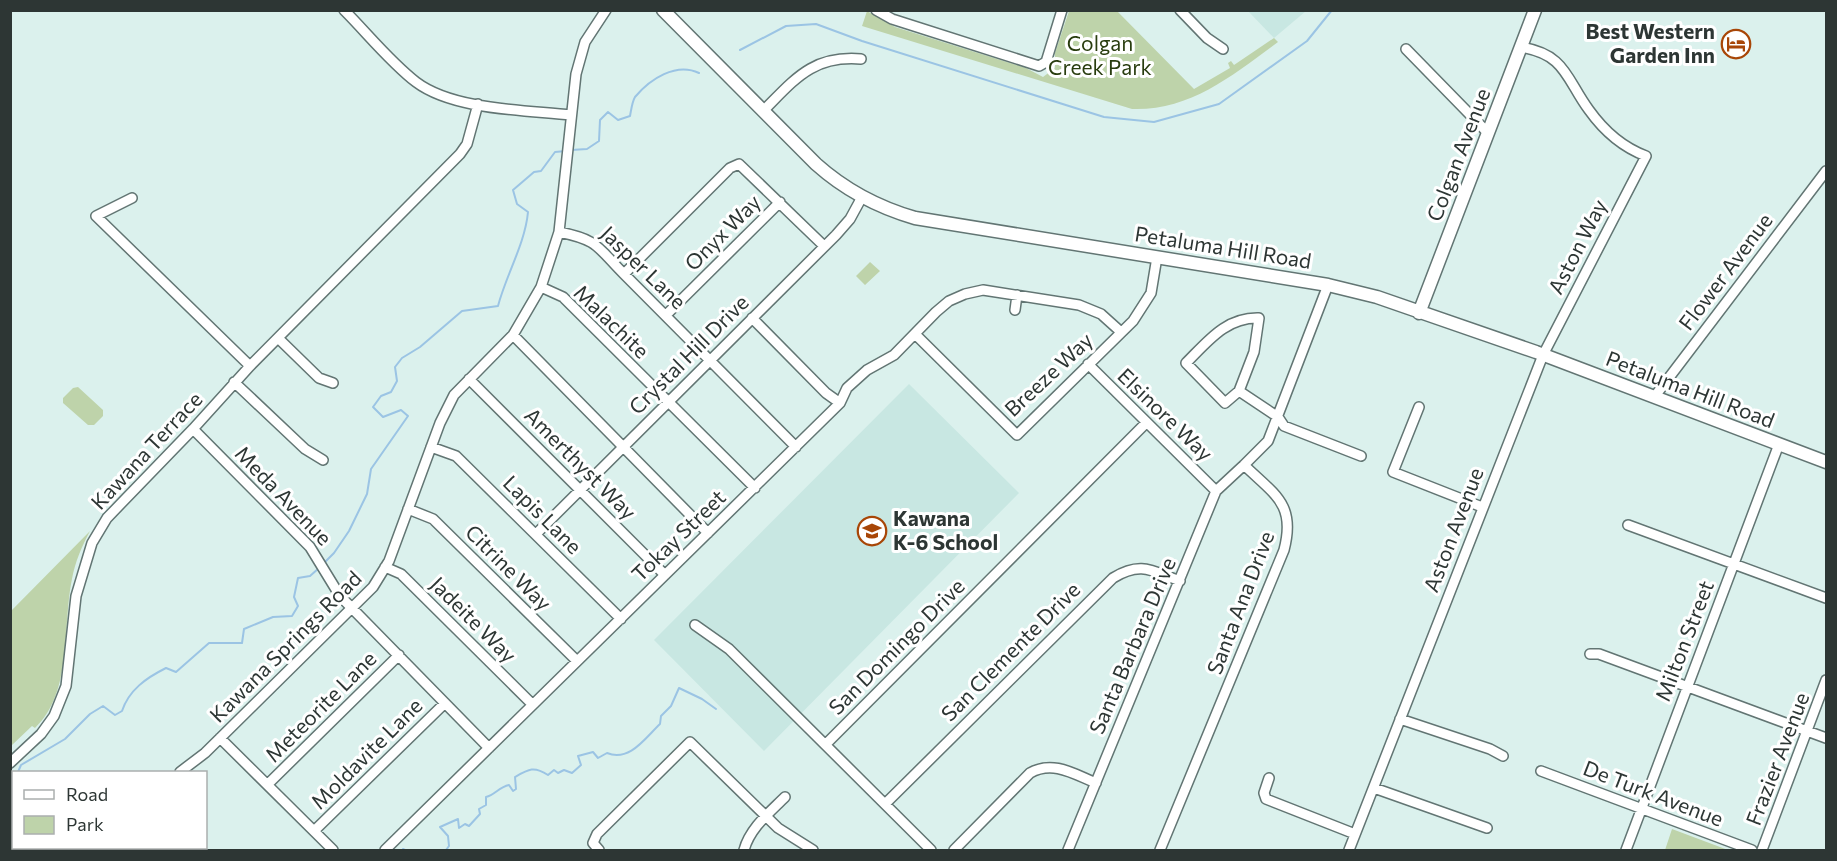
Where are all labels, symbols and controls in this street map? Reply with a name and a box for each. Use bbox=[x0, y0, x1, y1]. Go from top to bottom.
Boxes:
place label: Best Western Garden Inn bbox=[1586, 18, 1715, 67]
hotel icon: Best Western Garden Inn bbox=[1720, 28, 1752, 60]
park label: Colgan Creek Park bbox=[1048, 30, 1152, 79]
street label: Colgan Avenue bbox=[1421, 84, 1494, 225]
street label: Onyx Way bbox=[679, 189, 765, 275]
street label: Aston Way bbox=[1542, 195, 1611, 298]
street label: Flower Avenue bbox=[1673, 208, 1777, 334]
street label: Jasper Lane bbox=[596, 220, 692, 314]
street label: Petaluma Hill Road bbox=[1133, 220, 1313, 273]
street label: Malachite bbox=[569, 279, 655, 363]
street label: Crystal Hill Drive bbox=[623, 289, 753, 419]
street label: Breeze Way bbox=[999, 327, 1097, 421]
street label: Petaluma Hill Road bbox=[1603, 345, 1778, 432]
street label: Elsinore Way bbox=[1113, 362, 1219, 466]
street label: Kawana Terrace bbox=[85, 386, 207, 514]
street label: Amerthyst Way bbox=[520, 402, 642, 524]
street label: Meda Avenue bbox=[231, 440, 338, 550]
street label: Aston Avenue bbox=[1417, 464, 1488, 595]
street label: Lapis Lane bbox=[499, 470, 587, 558]
street label: Tokay Street bbox=[626, 484, 730, 586]
place label: Kawana K-6 School bbox=[893, 505, 998, 554]
school or university icon: Kawana K-6 School bbox=[856, 515, 888, 547]
street label: Citrine Way bbox=[461, 519, 557, 615]
street label: Santa Ana Drive bbox=[1201, 527, 1278, 678]
street label: Santa Barbara Drive bbox=[1083, 553, 1180, 737]
street label: Kawana Springs Road bbox=[204, 565, 366, 727]
street label: Jadeite Way bbox=[426, 571, 522, 667]
street label: San Domingo Drive bbox=[823, 573, 969, 719]
street label: San Clemente Drive bbox=[935, 576, 1084, 725]
street label: Milton Street bbox=[1649, 577, 1718, 704]
street label: Meteorite Lane bbox=[259, 645, 381, 767]
street label: Frazier Avenue bbox=[1740, 689, 1813, 828]
street label: Moldavite Lane bbox=[305, 692, 427, 814]
street label: De Turk Avenue bbox=[1580, 754, 1727, 831]
legend bbox=[12, 771, 207, 849]
text: Road bbox=[66, 783, 108, 805]
text: Park bbox=[66, 813, 104, 835]

